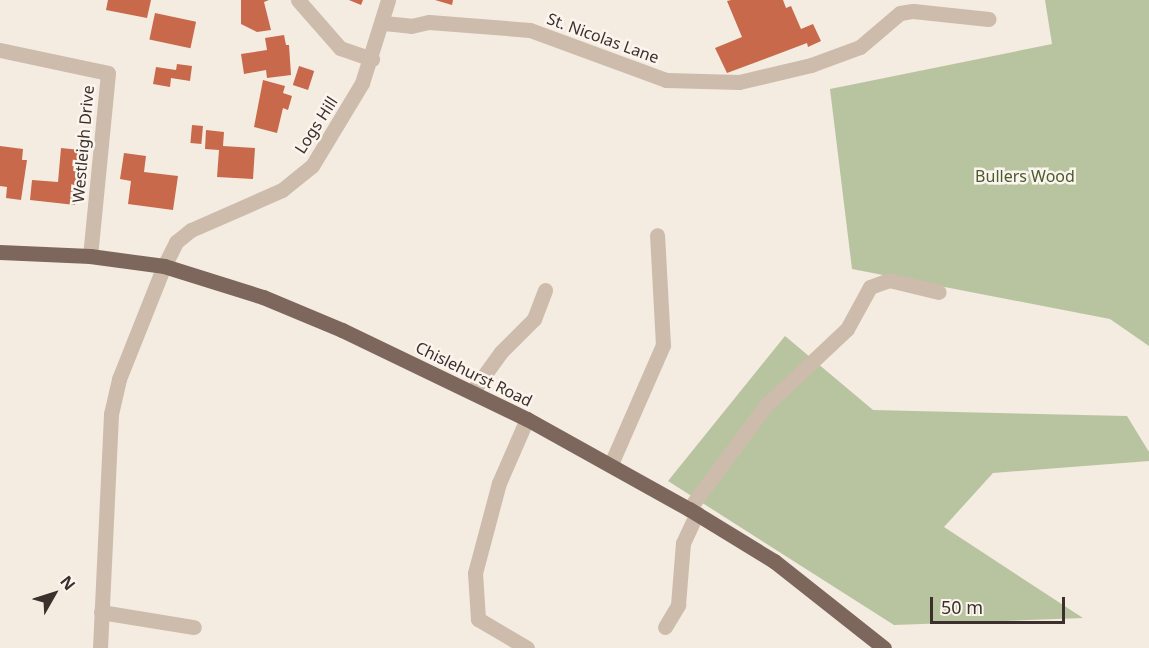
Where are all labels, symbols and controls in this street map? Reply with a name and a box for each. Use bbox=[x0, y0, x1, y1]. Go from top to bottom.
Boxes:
street label: St. Nicolas Lane bbox=[544, 9, 662, 67]
street label: Westleigh Drive bbox=[68, 85, 98, 203]
street label: Logs Hill bbox=[291, 93, 341, 157]
park label: Bullers Wood bbox=[975, 166, 1075, 186]
street label: Chislehurst Road bbox=[413, 337, 535, 411]
north arrow bbox=[24, 564, 84, 624]
text: N bbox=[55, 571, 81, 595]
scale bar bbox=[933, 585, 1068, 623]
text: 50 m bbox=[941, 595, 983, 619]

